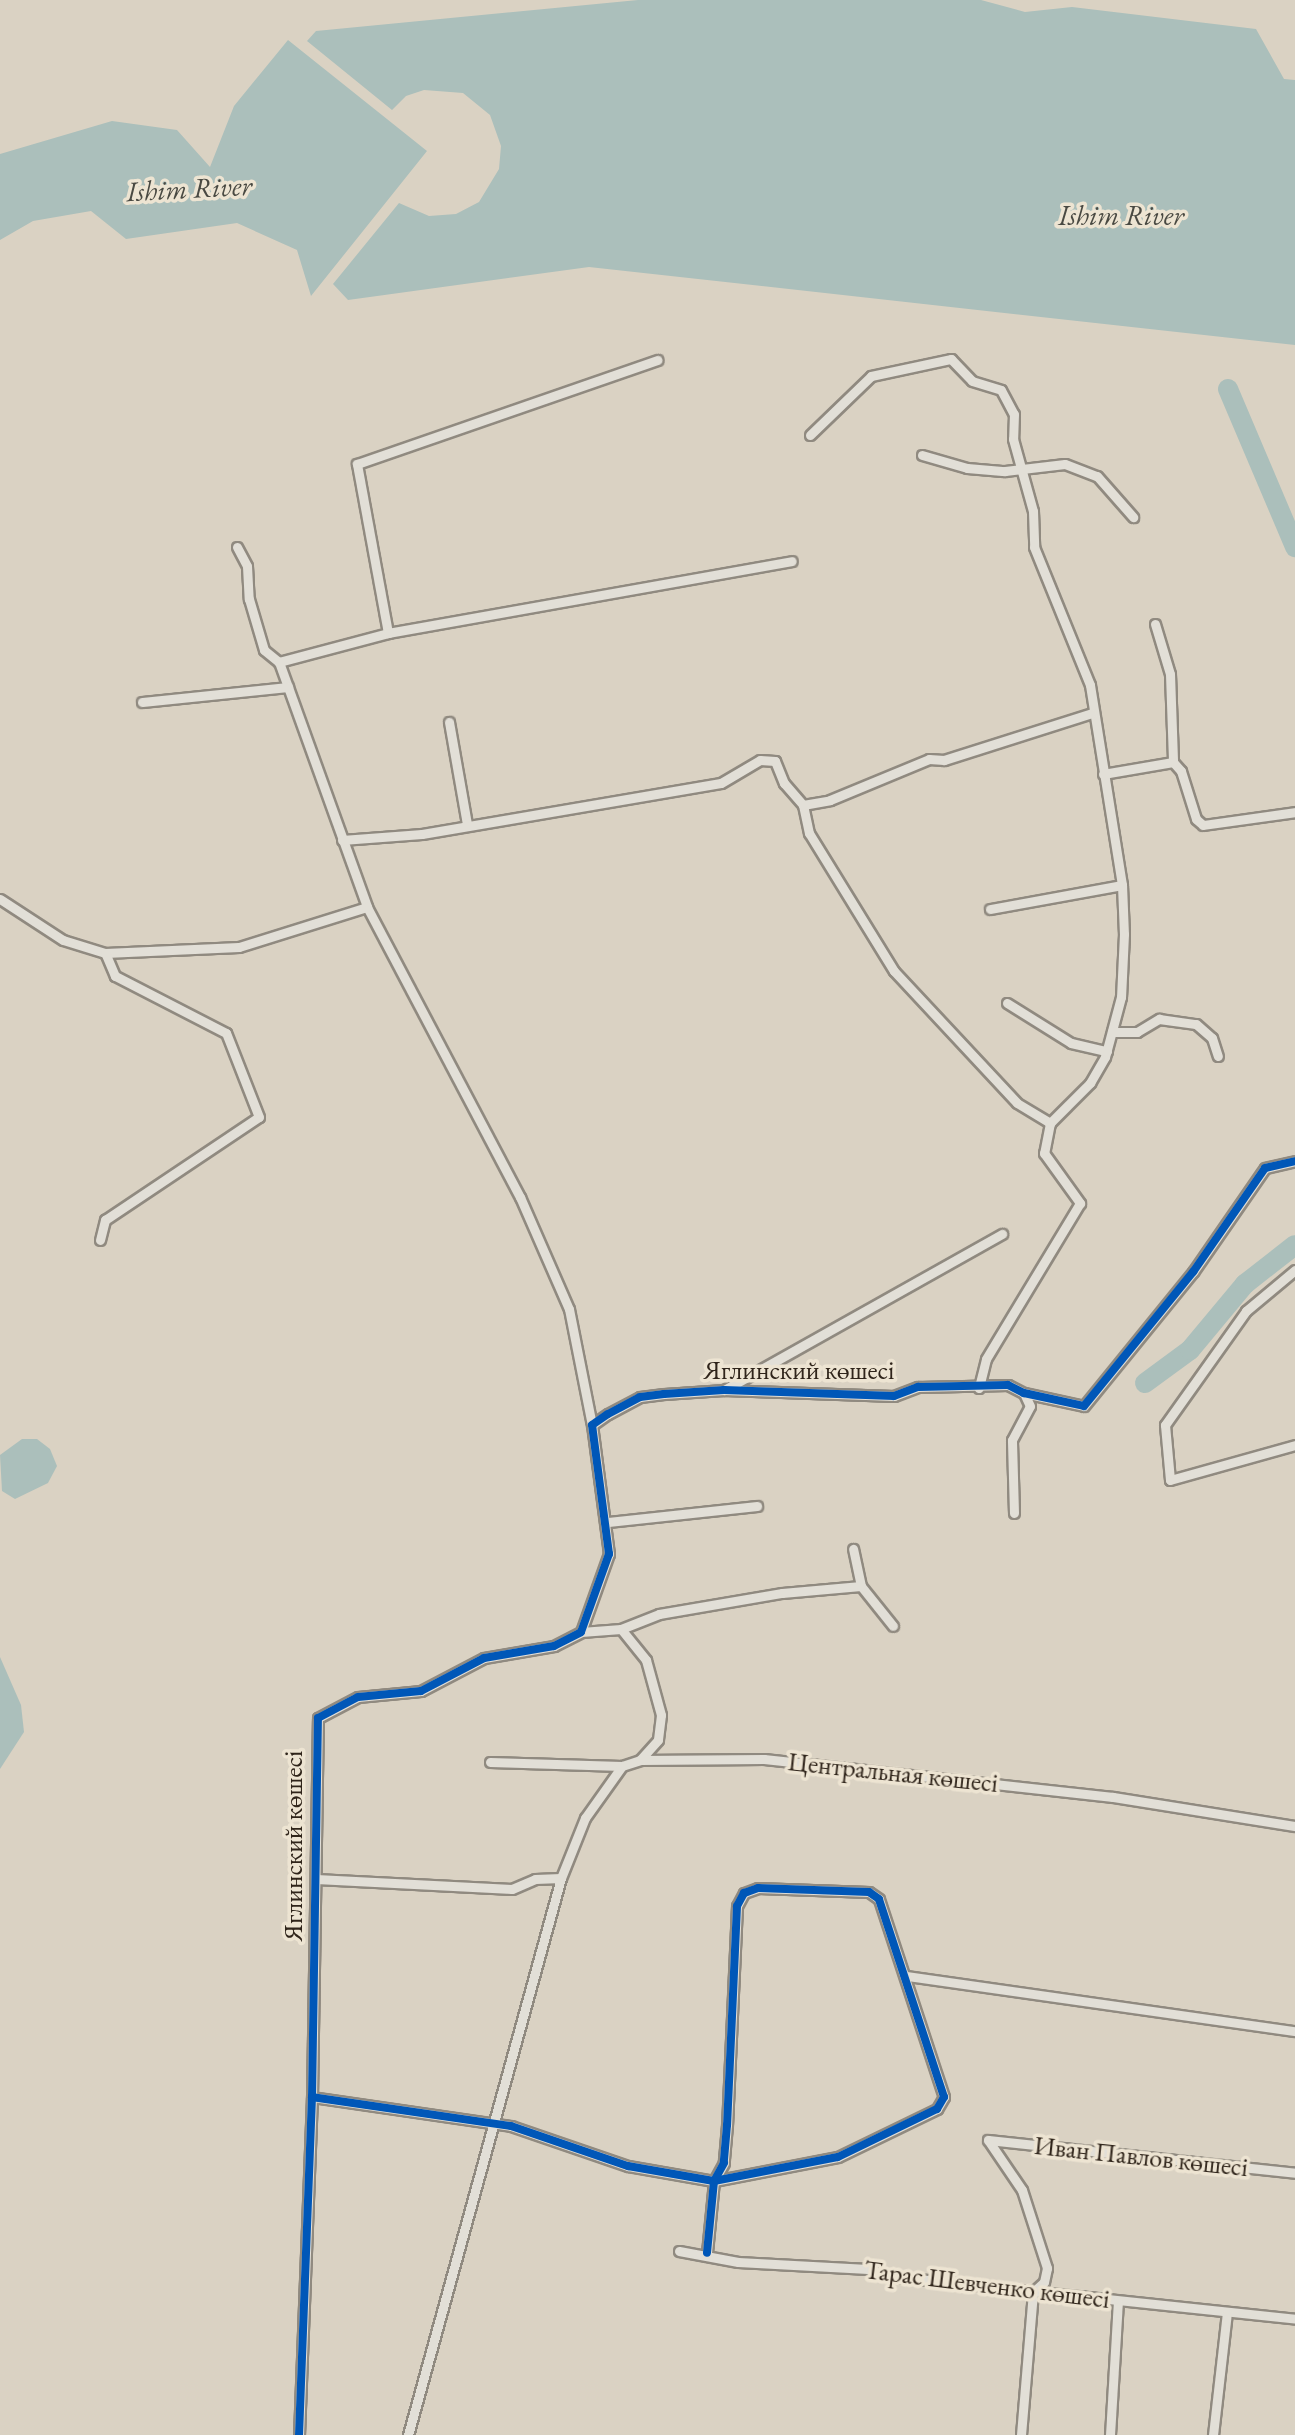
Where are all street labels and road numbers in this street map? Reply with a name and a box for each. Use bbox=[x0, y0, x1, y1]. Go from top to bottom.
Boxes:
street label: Яглинский көшесі bbox=[704, 1355, 894, 1387]
street label: Центральная көшесі bbox=[787, 1746, 999, 1800]
street label: Яглинский көшесі bbox=[278, 1751, 310, 1941]
street label: Иван Павлов көшесі bbox=[1033, 2130, 1249, 2184]
street label: Тарас Шевченко көшесі bbox=[863, 2254, 1111, 2316]

